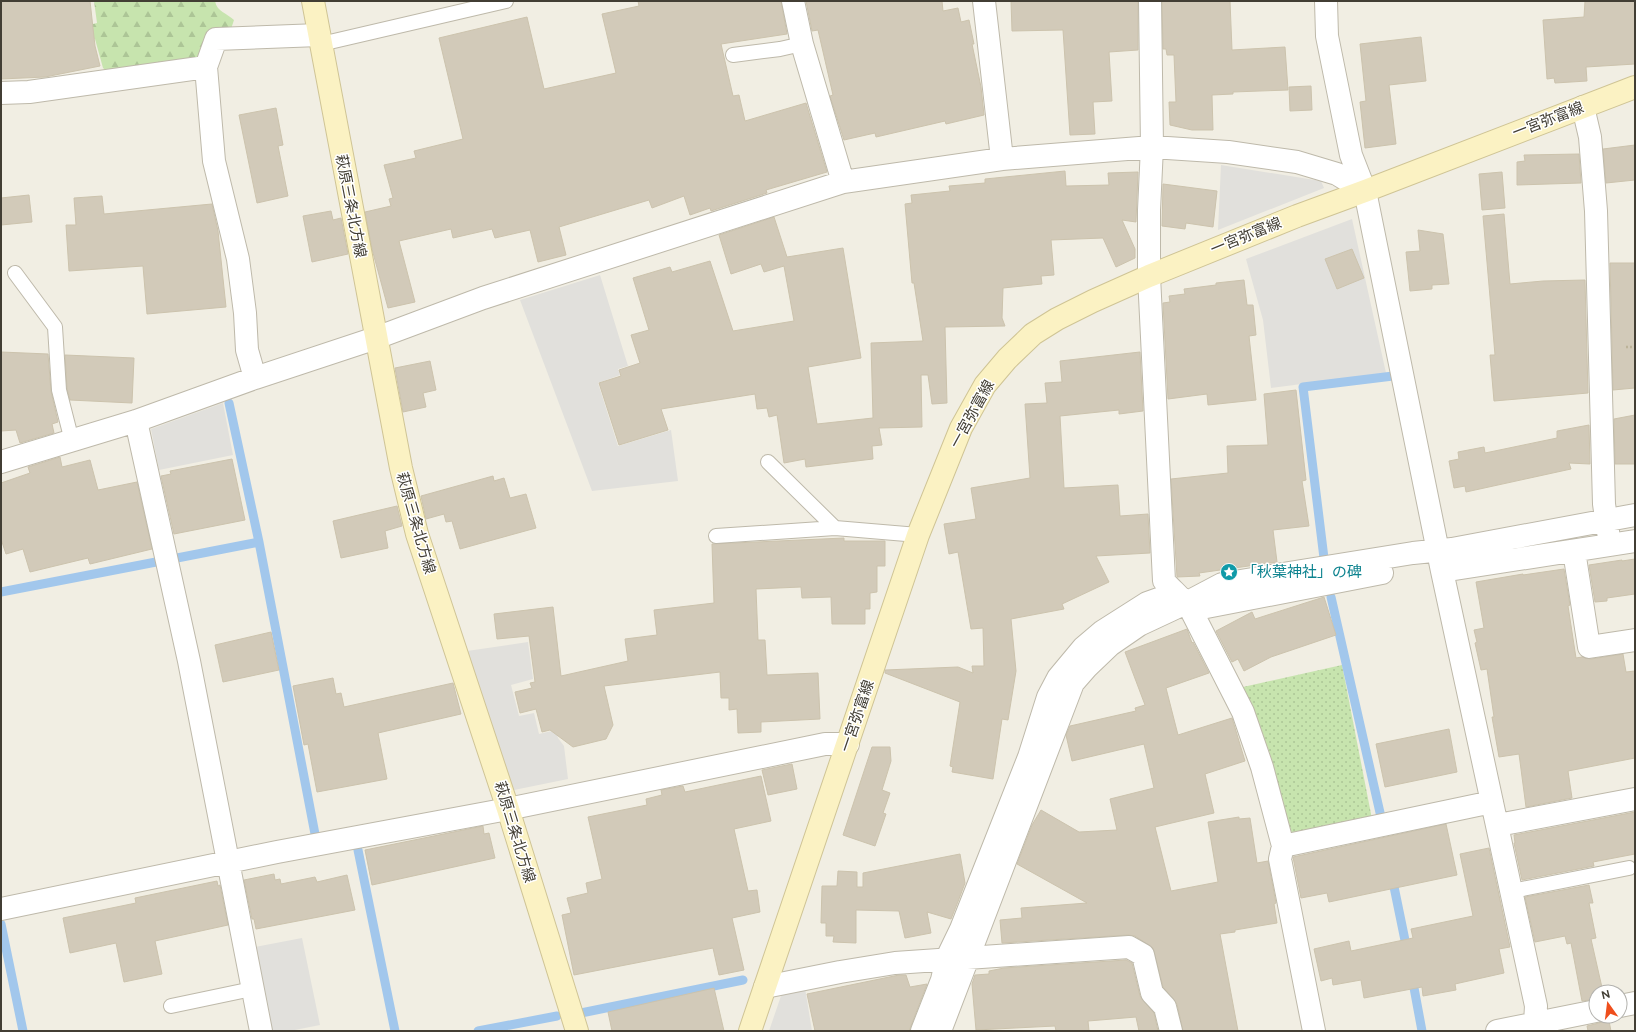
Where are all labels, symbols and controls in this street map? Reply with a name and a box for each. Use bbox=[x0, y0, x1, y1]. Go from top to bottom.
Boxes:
street label: 一宮弥富線 bbox=[1510, 98, 1586, 142]
street label: 萩原三条北方線 bbox=[332, 153, 370, 259]
street label: 一宮弥富線 bbox=[1208, 214, 1284, 258]
street label: 一宮弥富線 bbox=[946, 377, 998, 451]
street label: 萩原三条北方線 bbox=[393, 470, 439, 576]
place icon: 「秋葉神社」の碑 bbox=[1219, 562, 1239, 582]
place label: 「秋葉神社」の碑 bbox=[1242, 563, 1362, 581]
street label: 一宮弥富線 bbox=[836, 678, 878, 754]
street label: 萩原三条北方線 bbox=[491, 779, 539, 885]
north arrow bbox=[1588, 984, 1628, 1024]
text: N bbox=[1600, 987, 1611, 1002]

